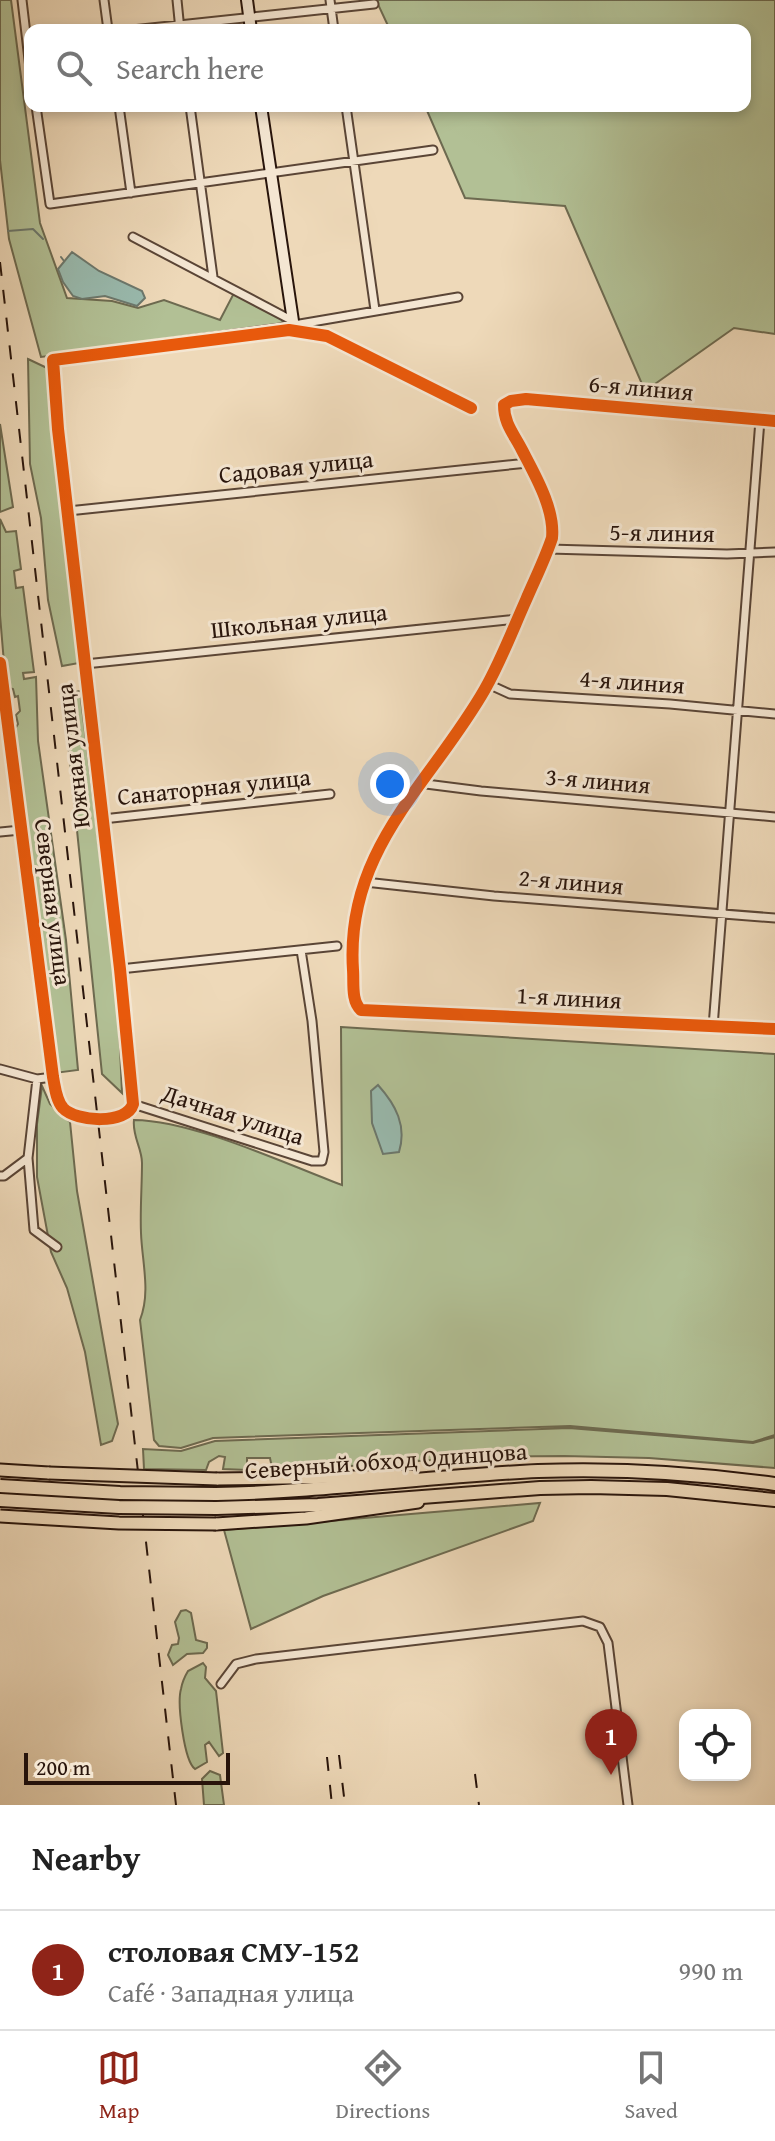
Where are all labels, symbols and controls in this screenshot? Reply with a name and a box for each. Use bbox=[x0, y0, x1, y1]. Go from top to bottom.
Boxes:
search box bbox=[24, 24, 751, 112]
icon: search bbox=[52, 46, 96, 90]
text: Search here bbox=[116, 46, 264, 90]
street label: 6-я линия bbox=[587, 365, 695, 410]
street label: Садовая улица bbox=[217, 441, 375, 492]
street label: 5-я линия bbox=[609, 514, 715, 551]
street label: Школьная улица bbox=[209, 594, 389, 647]
street label: 4-я линия bbox=[578, 660, 686, 703]
street label: Южная улица bbox=[46, 681, 99, 830]
street label: 3-я линия bbox=[544, 758, 652, 803]
street label: Санаторная улица bbox=[116, 759, 313, 814]
your location bbox=[370, 764, 410, 804]
street label: Северная улица bbox=[26, 817, 81, 988]
street label: 2-я линия bbox=[517, 859, 625, 904]
street label: 1-я линия bbox=[516, 977, 622, 1018]
street label: Дачная улица bbox=[157, 1075, 309, 1154]
street label: Северный обход Одинцова bbox=[244, 1433, 529, 1488]
pin: 1 bbox=[585, 1709, 637, 1775]
map controls bbox=[679, 1709, 751, 1781]
button: locate bbox=[679, 1709, 751, 1781]
scale bar bbox=[24, 1749, 230, 1785]
text: 200 m bbox=[36, 1751, 91, 1783]
text: Nearby bbox=[32, 1833, 141, 1882]
text: столовая СМУ-152 bbox=[108, 1929, 359, 1973]
text: 1 bbox=[51, 1951, 65, 1990]
text: 990 m bbox=[678, 1951, 743, 1990]
text: Café · Западная улица bbox=[108, 1973, 354, 2012]
tab: Map bbox=[97, 2046, 141, 2126]
tab: Directions bbox=[336, 2046, 430, 2126]
tab: Saved bbox=[625, 2046, 678, 2126]

